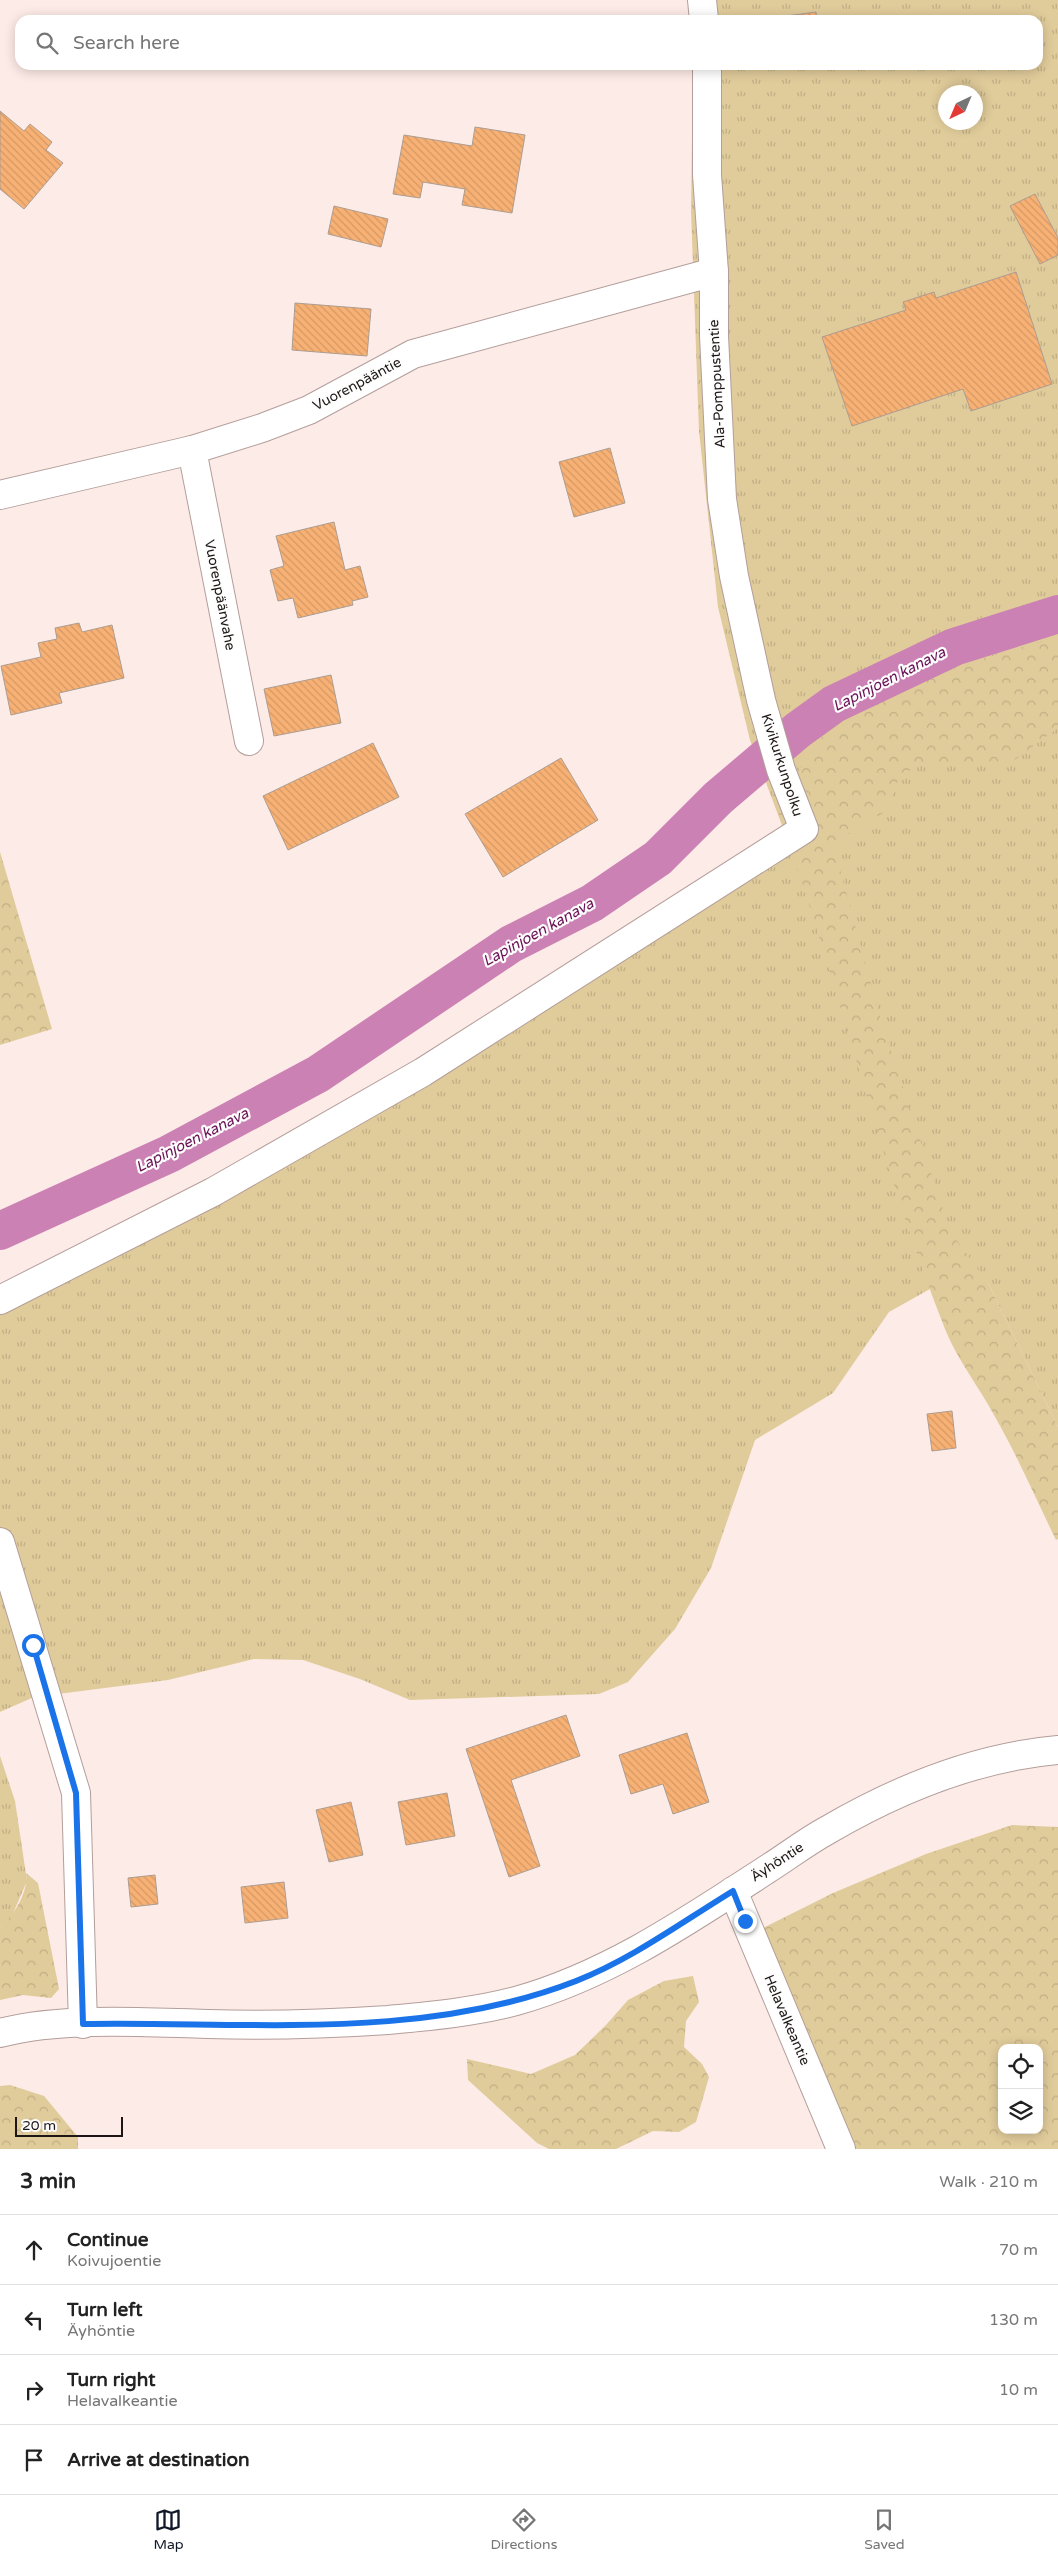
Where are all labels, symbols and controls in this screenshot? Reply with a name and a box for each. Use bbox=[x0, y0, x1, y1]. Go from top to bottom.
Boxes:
search box bbox=[15, 15, 1043, 70]
icon: search bbox=[33, 29, 61, 57]
text: Search here bbox=[73, 32, 180, 54]
north arrow bbox=[938, 85, 983, 130]
street label: Ala-Pomppustentie bbox=[705, 319, 729, 449]
street label: Vuorenpääntie bbox=[310, 354, 404, 414]
street label: Vuorenpäänvahe bbox=[201, 538, 239, 652]
water label: Lapinjoen kanava bbox=[830, 643, 949, 715]
street label: Kivikurkunpolku bbox=[757, 712, 807, 818]
water label: Lapinjoen kanava bbox=[479, 894, 597, 970]
water label: Lapinjoen kanava bbox=[133, 1104, 252, 1176]
route start bbox=[22, 1634, 45, 1657]
street label: Äyhöntie bbox=[747, 1839, 807, 1885]
route end bbox=[734, 1910, 757, 1933]
street label: Helavalkeantie bbox=[760, 1972, 814, 2068]
map controls bbox=[998, 2044, 1043, 2134]
button: locate bbox=[998, 2044, 1043, 2089]
button: layers bbox=[998, 2089, 1043, 2134]
scale bar bbox=[15, 2114, 122, 2137]
text: 20 m bbox=[22, 2117, 56, 2134]
text: 3 min bbox=[20, 2169, 76, 2194]
text: Walk · 210 m bbox=[939, 2172, 1038, 2192]
text: Continue bbox=[67, 2229, 149, 2251]
icon: ahead bbox=[20, 2236, 48, 2264]
text: 70 m bbox=[999, 2240, 1038, 2260]
text: Koivujoentie bbox=[67, 2251, 161, 2271]
text: Turn left bbox=[67, 2299, 143, 2321]
icon: left bbox=[20, 2306, 48, 2334]
text: 130 m bbox=[989, 2310, 1038, 2330]
text: Äyhöntie bbox=[67, 2321, 135, 2341]
text: Turn right bbox=[67, 2369, 155, 2391]
icon: right bbox=[20, 2376, 48, 2404]
text: 10 m bbox=[999, 2380, 1038, 2400]
text: Helavalkeantie bbox=[67, 2391, 177, 2411]
icon: arrive bbox=[20, 2446, 48, 2474]
text: Arrive at destination bbox=[67, 2449, 250, 2471]
tab: Map bbox=[153, 2506, 184, 2553]
tab: Directions bbox=[490, 2506, 557, 2553]
tab: Saved bbox=[864, 2506, 905, 2553]

